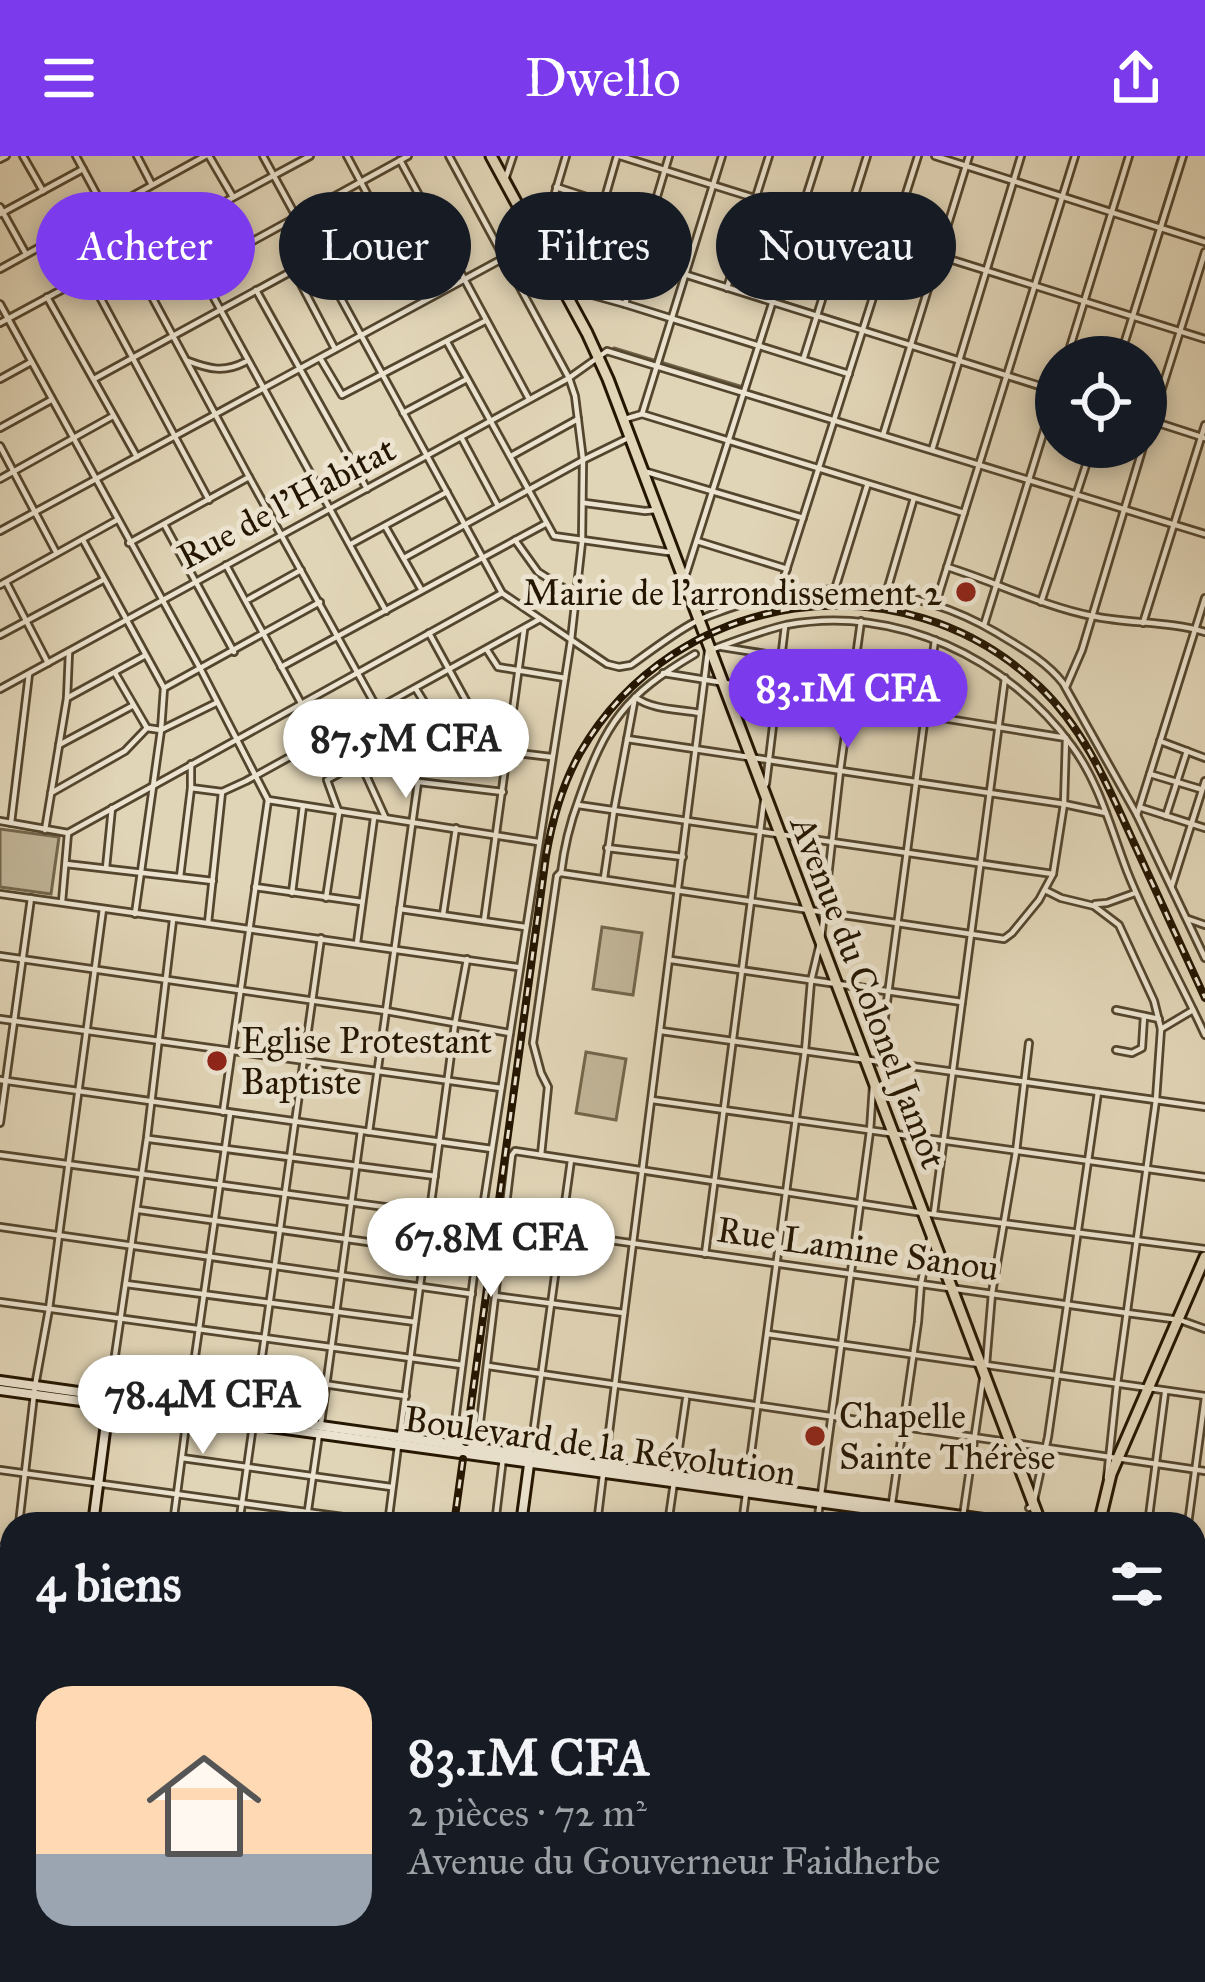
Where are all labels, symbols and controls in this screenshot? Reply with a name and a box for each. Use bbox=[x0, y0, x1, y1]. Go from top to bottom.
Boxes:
icon: menu bbox=[36, 45, 102, 111]
text: Dwello bbox=[524, 45, 681, 111]
icon: share bbox=[1103, 45, 1169, 111]
chip: Acheter bbox=[36, 192, 255, 300]
chip: Louer bbox=[279, 192, 471, 300]
chip: Filtres bbox=[495, 192, 692, 300]
chip: Nouveau bbox=[716, 192, 956, 300]
map controls bbox=[1035, 336, 1167, 468]
button: locate bbox=[1035, 336, 1167, 468]
street label: Rue de l'Habitat bbox=[170, 427, 403, 579]
place label: Mairie de l'arrondissement 2 bbox=[523, 571, 942, 615]
marker: Mairie de l'arrondissement 2 bbox=[953, 579, 979, 605]
pin: 83.1M CFA bbox=[711, 649, 985, 751]
text: 83.1M CFA bbox=[756, 664, 940, 712]
pin: 87.5M CFA bbox=[269, 699, 543, 801]
text: 87.5M CFA bbox=[310, 714, 502, 762]
street label: Avenue du Colonel Jamot bbox=[780, 808, 956, 1175]
place label: Eglise Protestant Baptiste bbox=[241, 1019, 492, 1104]
marker: Eglise Protestant Baptiste bbox=[204, 1048, 230, 1074]
pin: 67.8M CFA bbox=[354, 1198, 628, 1300]
street label: Rue Lamine Sanou bbox=[714, 1207, 1002, 1291]
text: 67.8M CFA bbox=[394, 1213, 588, 1261]
pin: 78.4M CFA bbox=[66, 1355, 340, 1457]
text: 78.4M CFA bbox=[105, 1370, 301, 1418]
place label: Chapelle Sainte Thérèse bbox=[839, 1394, 1056, 1479]
street label: Boulevard de la Révolution bbox=[401, 1397, 799, 1495]
marker: Chapelle Sainte Thérèse bbox=[802, 1423, 828, 1449]
icon: filters bbox=[1104, 1551, 1170, 1617]
text: 4 biens bbox=[36, 1553, 181, 1615]
text: 83.1M CFA bbox=[408, 1727, 650, 1789]
icon: home bbox=[132, 1734, 276, 1878]
text: 2 pièces · 72 m² bbox=[408, 1789, 647, 1837]
text: Avenue du Gouverneur Faidherbe bbox=[408, 1837, 940, 1885]

